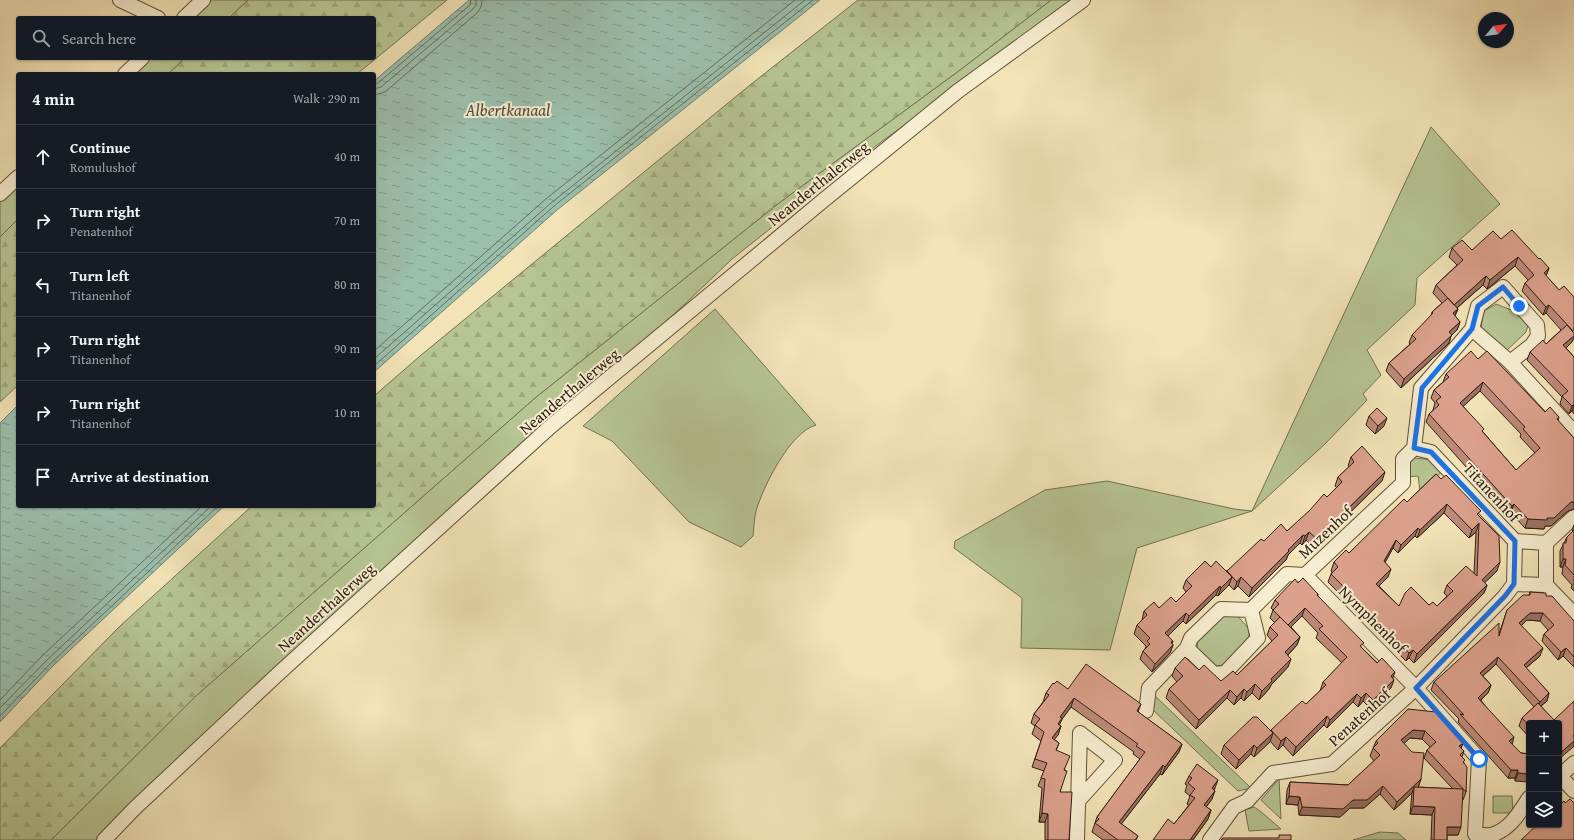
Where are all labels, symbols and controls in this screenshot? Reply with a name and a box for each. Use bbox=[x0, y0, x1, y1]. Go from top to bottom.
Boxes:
north arrow bbox=[1478, 12, 1514, 48]
search box bbox=[16, 16, 376, 60]
icon: search bbox=[30, 27, 52, 49]
text: Search here bbox=[62, 28, 136, 49]
text: 4 min bbox=[32, 86, 74, 111]
text: Walk · 290 m bbox=[293, 89, 360, 108]
water label: Albertkanaal bbox=[465, 97, 550, 122]
street label: Neanderthalerweg bbox=[762, 134, 874, 231]
text: Continue bbox=[70, 137, 131, 158]
icon: ahead bbox=[32, 146, 54, 168]
text: 40 m bbox=[334, 147, 360, 166]
text: Romulushof bbox=[70, 158, 136, 177]
text: Turn right bbox=[70, 201, 141, 222]
icon: right bbox=[32, 210, 54, 232]
text: 70 m bbox=[334, 211, 360, 230]
text: Penatenhof bbox=[70, 222, 133, 241]
text: Turn left bbox=[70, 265, 129, 286]
icon: left bbox=[32, 274, 54, 296]
text: 80 m bbox=[334, 275, 360, 294]
text: Titanenhof bbox=[70, 286, 130, 305]
route end bbox=[1510, 297, 1528, 315]
text: Turn right bbox=[70, 329, 141, 350]
icon: right bbox=[32, 338, 54, 360]
text: 90 m bbox=[334, 339, 360, 358]
street label: Neanderthalerweg bbox=[514, 342, 624, 440]
text: Titanenhof bbox=[70, 350, 130, 369]
text: Turn right bbox=[70, 393, 141, 414]
icon: right bbox=[32, 402, 54, 424]
text: 10 m bbox=[334, 403, 360, 422]
text: Titanenhof bbox=[70, 414, 130, 433]
street label: Titanenhof bbox=[1458, 457, 1527, 529]
icon: arrive bbox=[32, 466, 54, 488]
text: Arrive at destination bbox=[70, 466, 209, 487]
street label: Muzenhof bbox=[1292, 499, 1359, 564]
street label: Neanderthalerweg bbox=[272, 556, 380, 658]
street label: Nymphenhof bbox=[1333, 579, 1414, 660]
street label: Penatenhof bbox=[1322, 681, 1397, 752]
map controls bbox=[1526, 720, 1562, 828]
button: + bbox=[1526, 720, 1562, 756]
route start bbox=[1470, 750, 1488, 768]
button: − bbox=[1526, 756, 1562, 792]
button: layers bbox=[1526, 792, 1562, 828]

